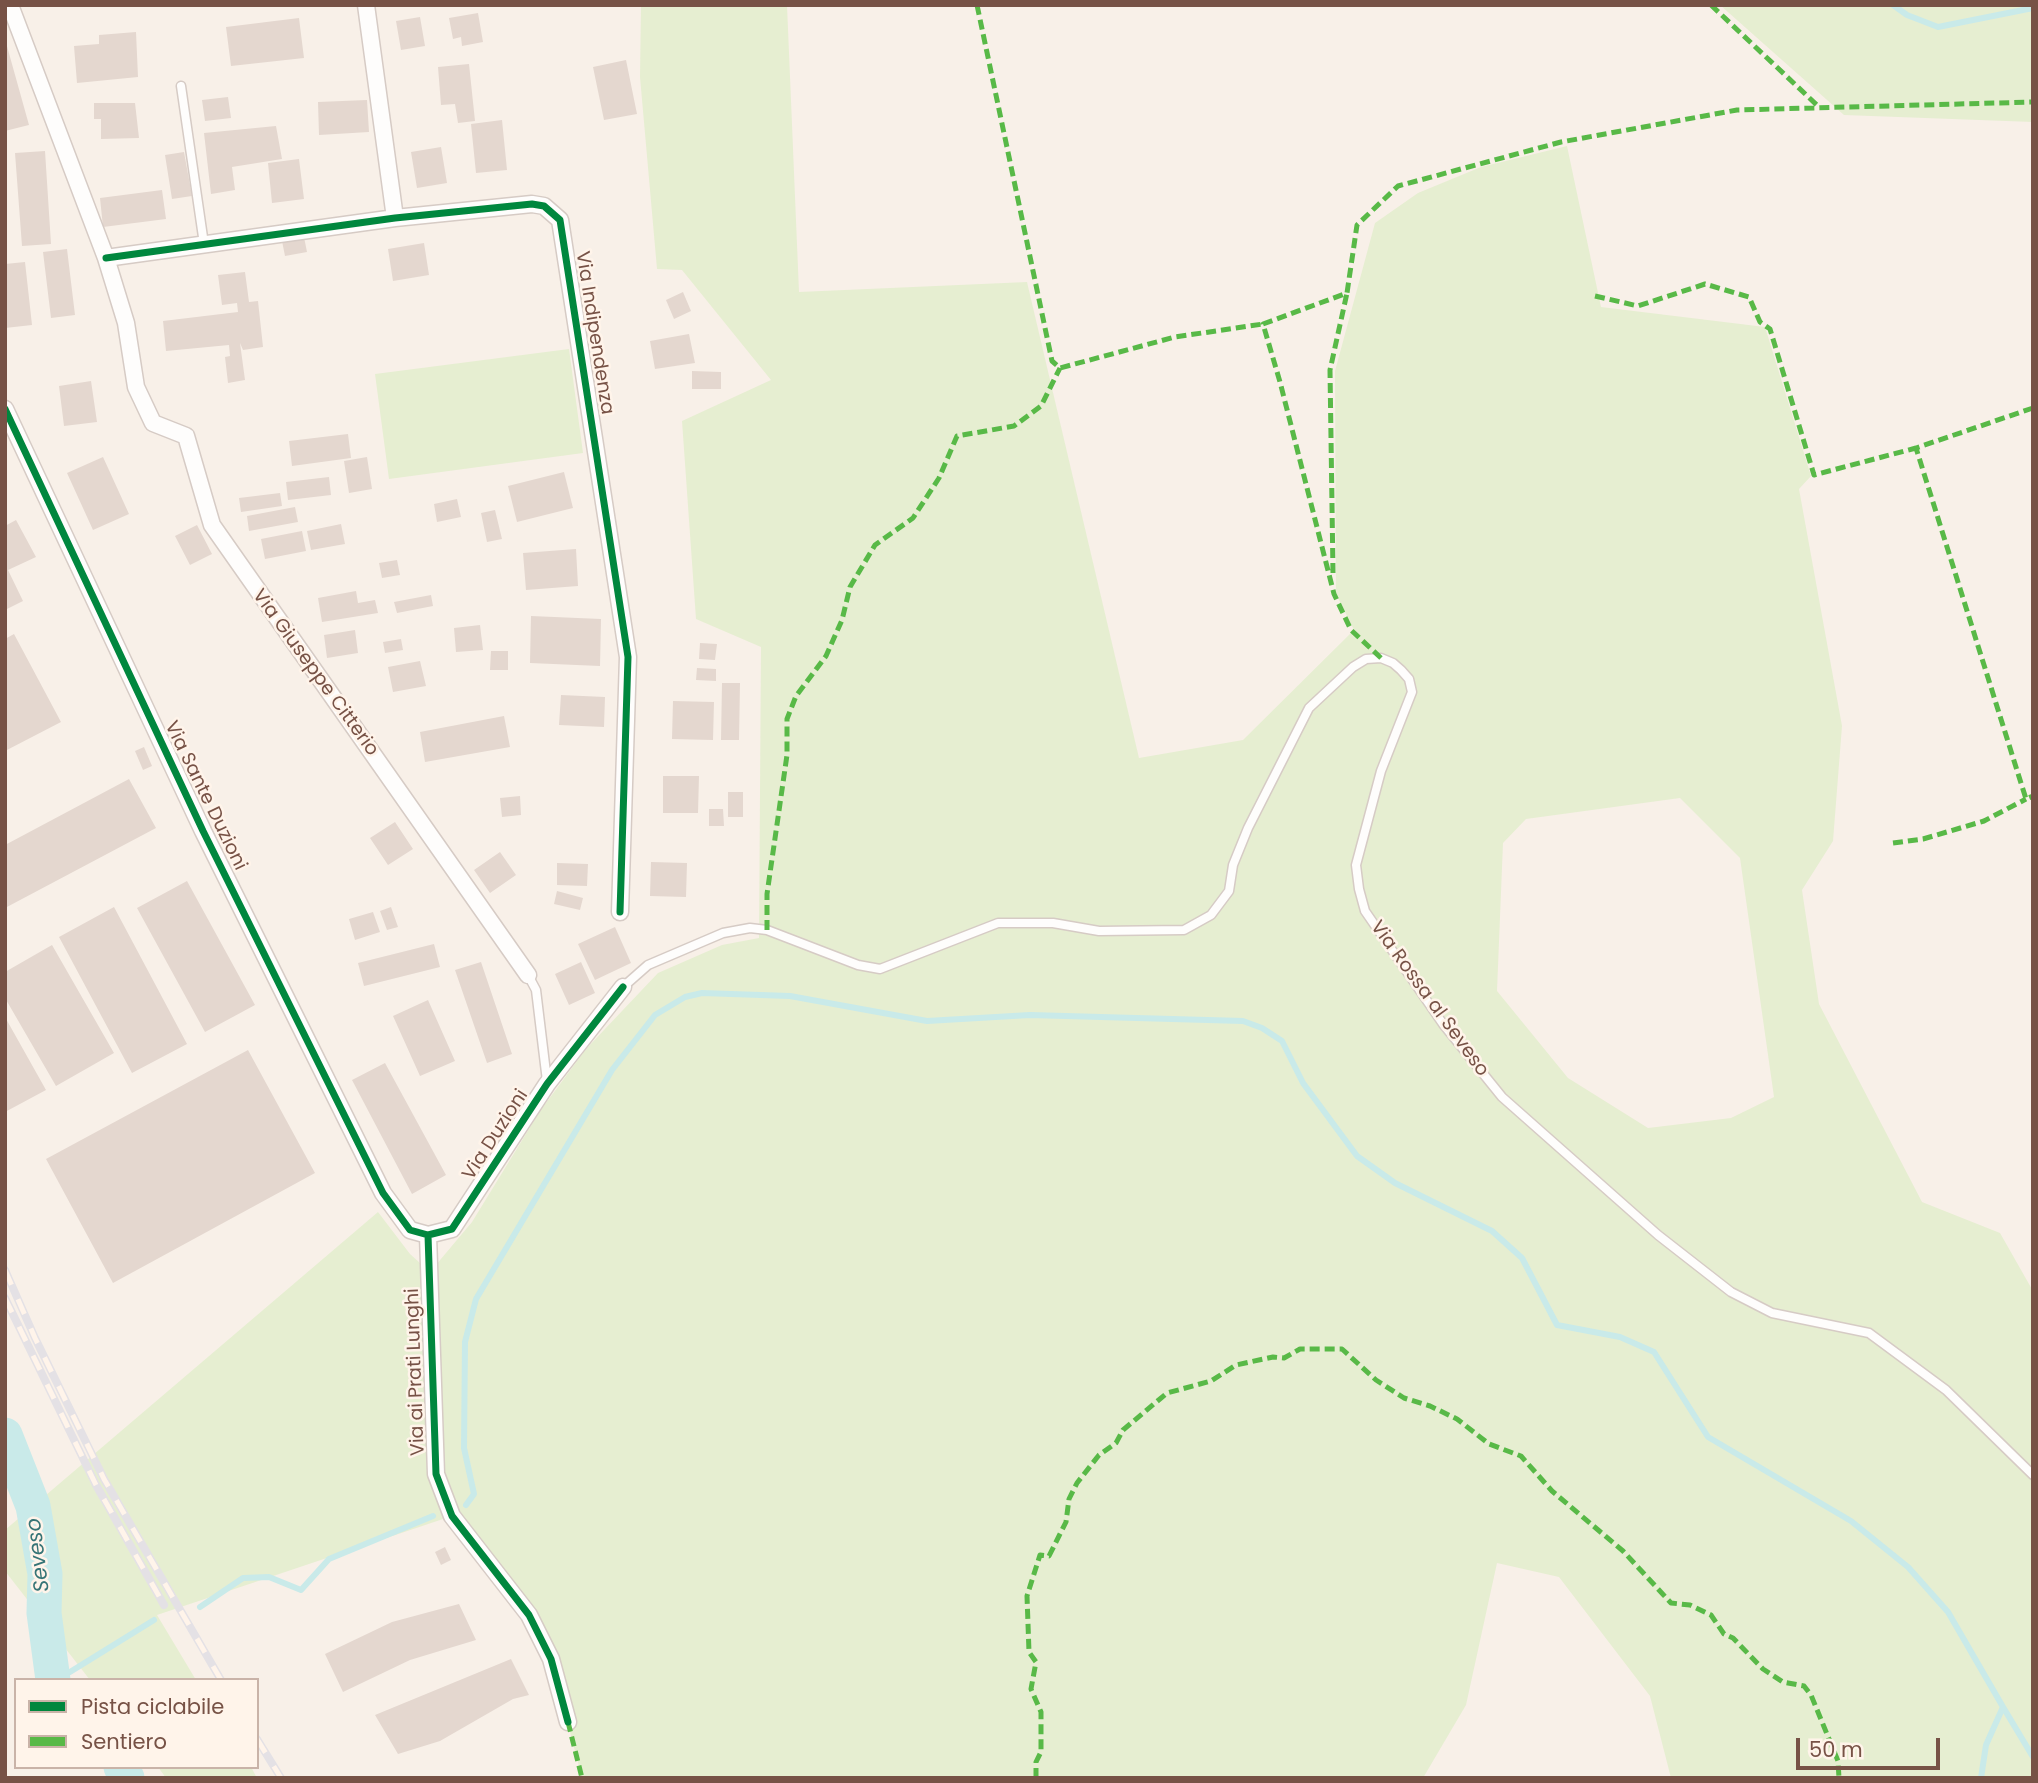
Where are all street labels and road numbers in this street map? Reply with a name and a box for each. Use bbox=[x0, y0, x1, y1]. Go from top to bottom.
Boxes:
street label: Via Indipendenza bbox=[570, 250, 618, 416]
street label: Via Giuseppe Citterio bbox=[247, 585, 383, 761]
street label: Via Sante Duzioni bbox=[159, 718, 251, 874]
street label: Via Rossa al Seveso bbox=[1365, 917, 1493, 1081]
street label: Via Duzioni bbox=[458, 1085, 534, 1185]
street label: Via ai Prati Lunghi bbox=[402, 1288, 430, 1456]

